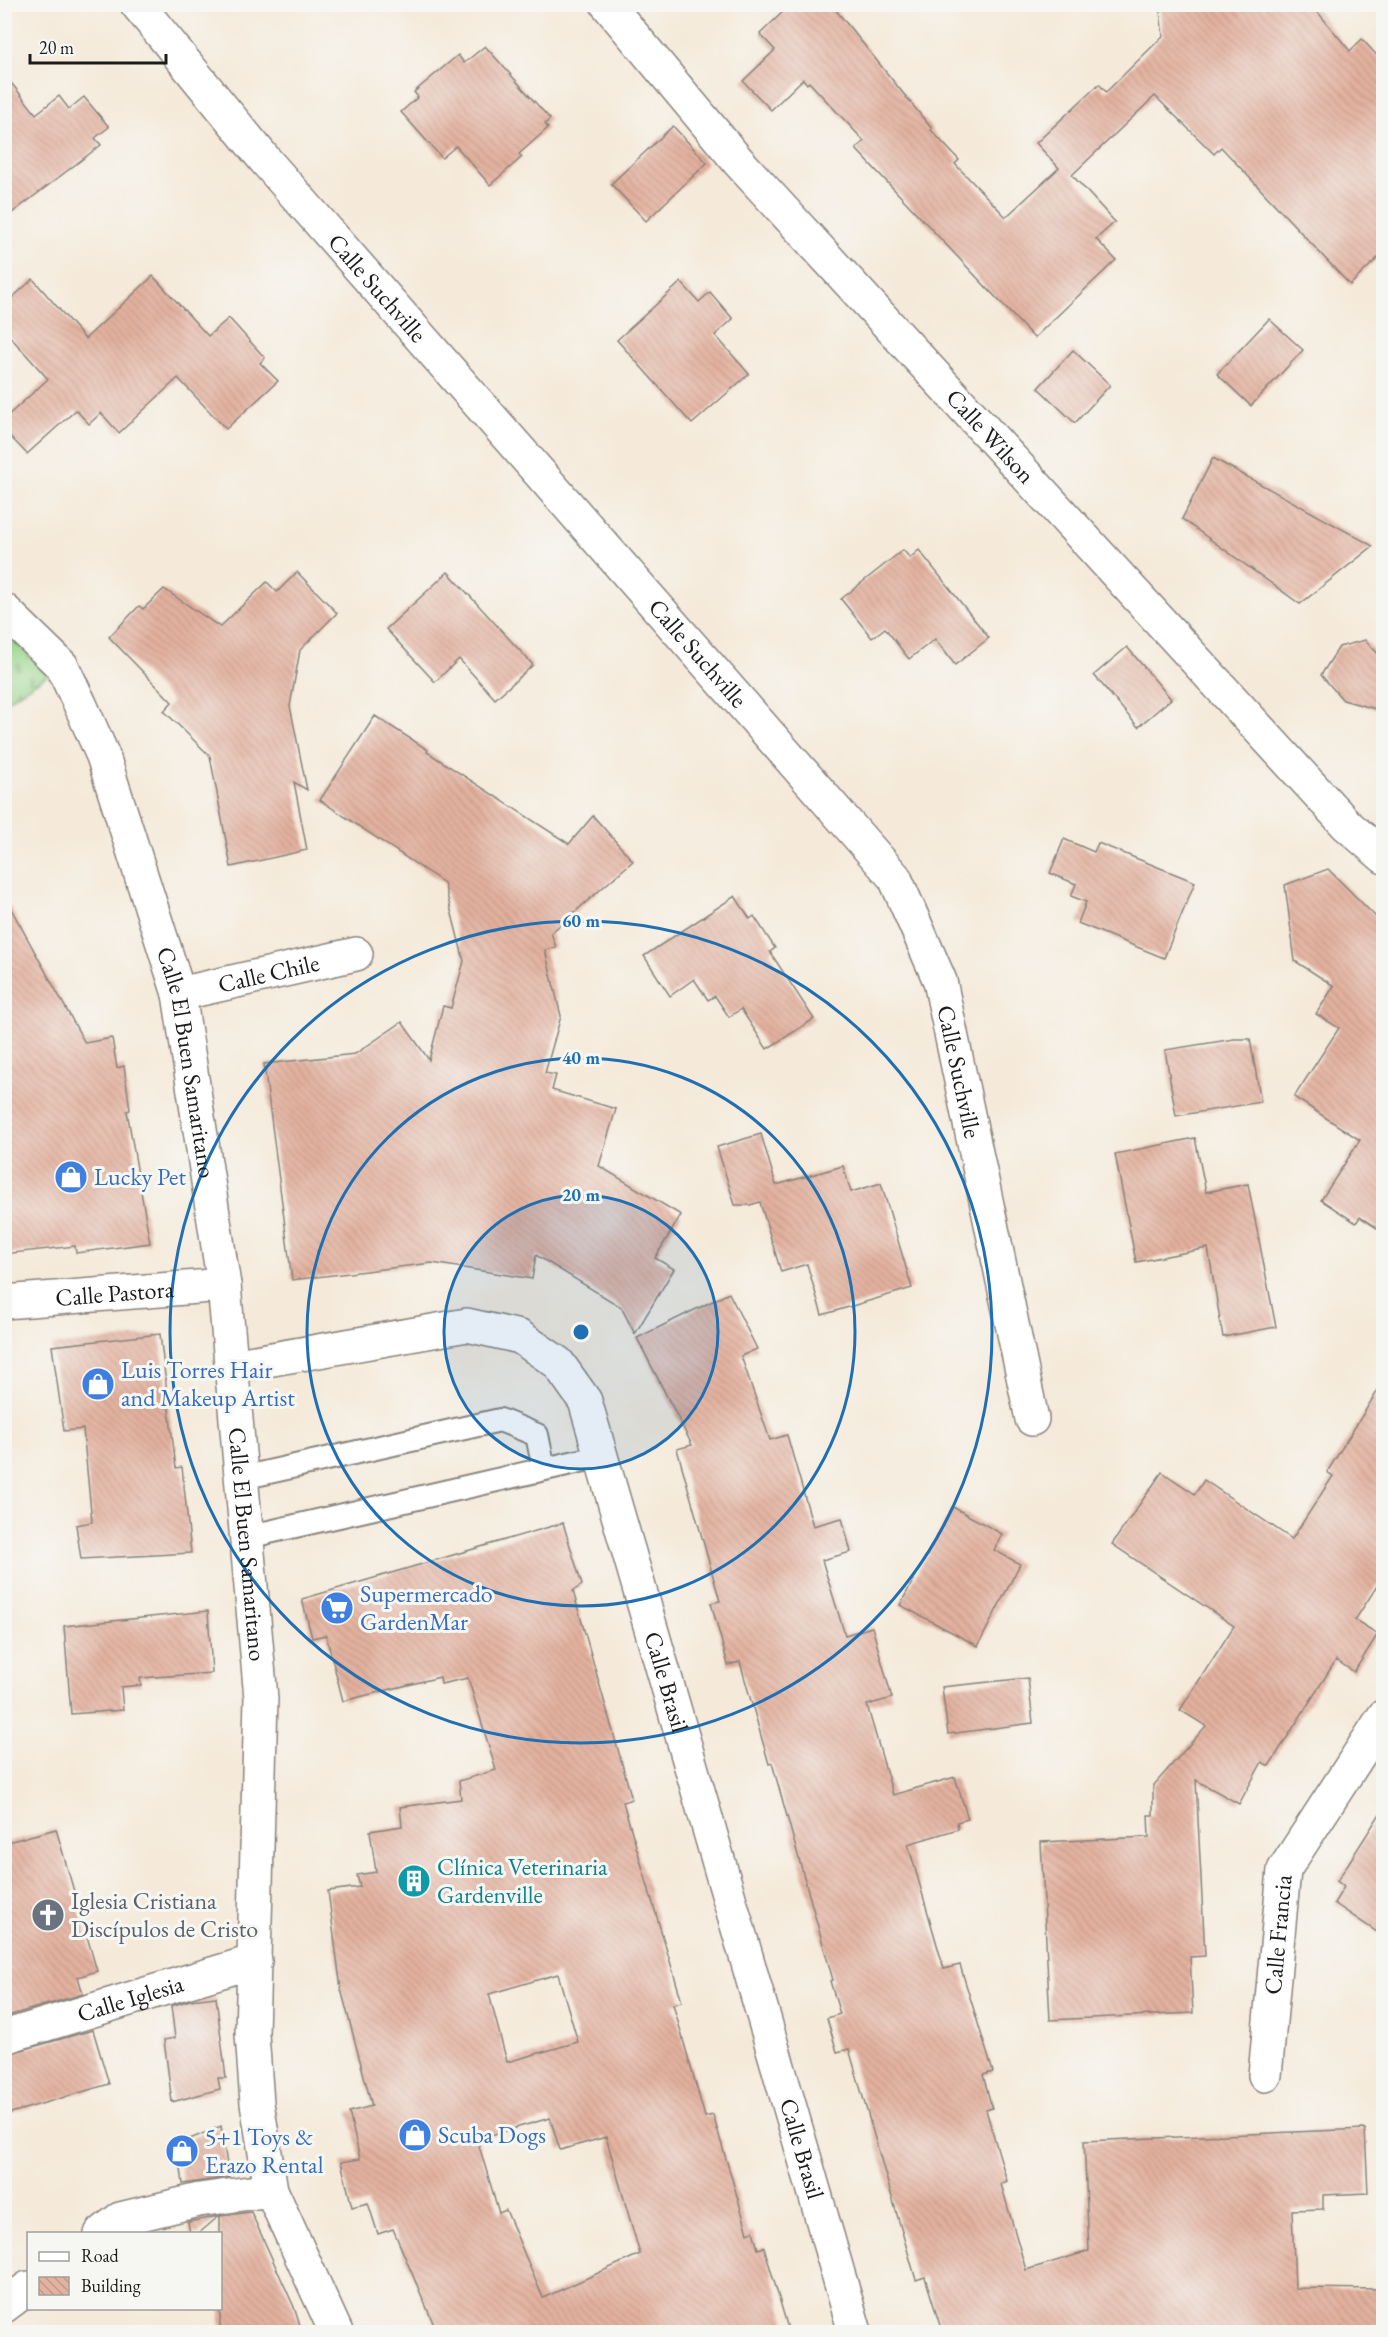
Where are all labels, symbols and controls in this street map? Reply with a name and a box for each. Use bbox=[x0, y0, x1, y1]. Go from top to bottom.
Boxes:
scale bar bbox=[30, 27, 166, 65]
text: 20 m bbox=[39, 36, 74, 59]
street label: Calle Suchville bbox=[321, 227, 434, 349]
street label: Calle Wilson bbox=[940, 382, 1042, 490]
street label: Calle Suchville bbox=[642, 592, 754, 714]
text: 60 m bbox=[562, 909, 600, 932]
street label: Calle El Buen Samaritano bbox=[150, 943, 223, 1180]
street label: Calle Chile bbox=[215, 947, 322, 1000]
street label: Calle Suchville bbox=[930, 1002, 989, 1141]
text: 40 m bbox=[562, 1046, 600, 1069]
shop icon: Lucky Pet bbox=[53, 1159, 89, 1195]
place label: Lucky Pet bbox=[94, 1161, 186, 1192]
text: 20 m bbox=[562, 1183, 600, 1206]
street label: Calle Pastora bbox=[54, 1273, 175, 1313]
centre of rings bbox=[571, 1322, 591, 1342]
place label: Luis Torres Hair and Makeup Artist bbox=[121, 1354, 295, 1413]
shop icon: Luis Torres Hair and Makeup Artist bbox=[80, 1366, 116, 1402]
street label: Calle El Buen Samaritano bbox=[222, 1426, 274, 1662]
place label: Supermercado GardenMar bbox=[360, 1578, 493, 1637]
supermarket icon: Supermercado GardenMar bbox=[319, 1590, 355, 1626]
street label: Calle Brasil bbox=[638, 1628, 696, 1736]
place label: Clínica Veterinaria Gardenville bbox=[437, 1851, 608, 1910]
building icon: Clínica Veterinaria Gardenville bbox=[396, 1863, 432, 1899]
street label: Calle Francia bbox=[1257, 1873, 1299, 1996]
place label: Iglesia Cristiana Discípulos de Cristo bbox=[71, 1885, 258, 1944]
church icon: Iglesia Cristiana Discípulos de Cristo bbox=[30, 1897, 66, 1933]
street label: Calle Iglesia bbox=[73, 1967, 187, 2029]
street label: Calle Brasil bbox=[773, 2095, 832, 2203]
shop icon: Scuba Dogs bbox=[397, 2117, 433, 2153]
place label: Scuba Dogs bbox=[438, 2119, 546, 2150]
place label: 5+1 Toys & Erazo Rental bbox=[205, 2121, 324, 2180]
shop icon: 5+1 Toys & Erazo Rental bbox=[164, 2133, 200, 2169]
legend bbox=[27, 2232, 222, 2310]
text: Road bbox=[81, 2244, 120, 2267]
text: Building bbox=[81, 2274, 141, 2297]

